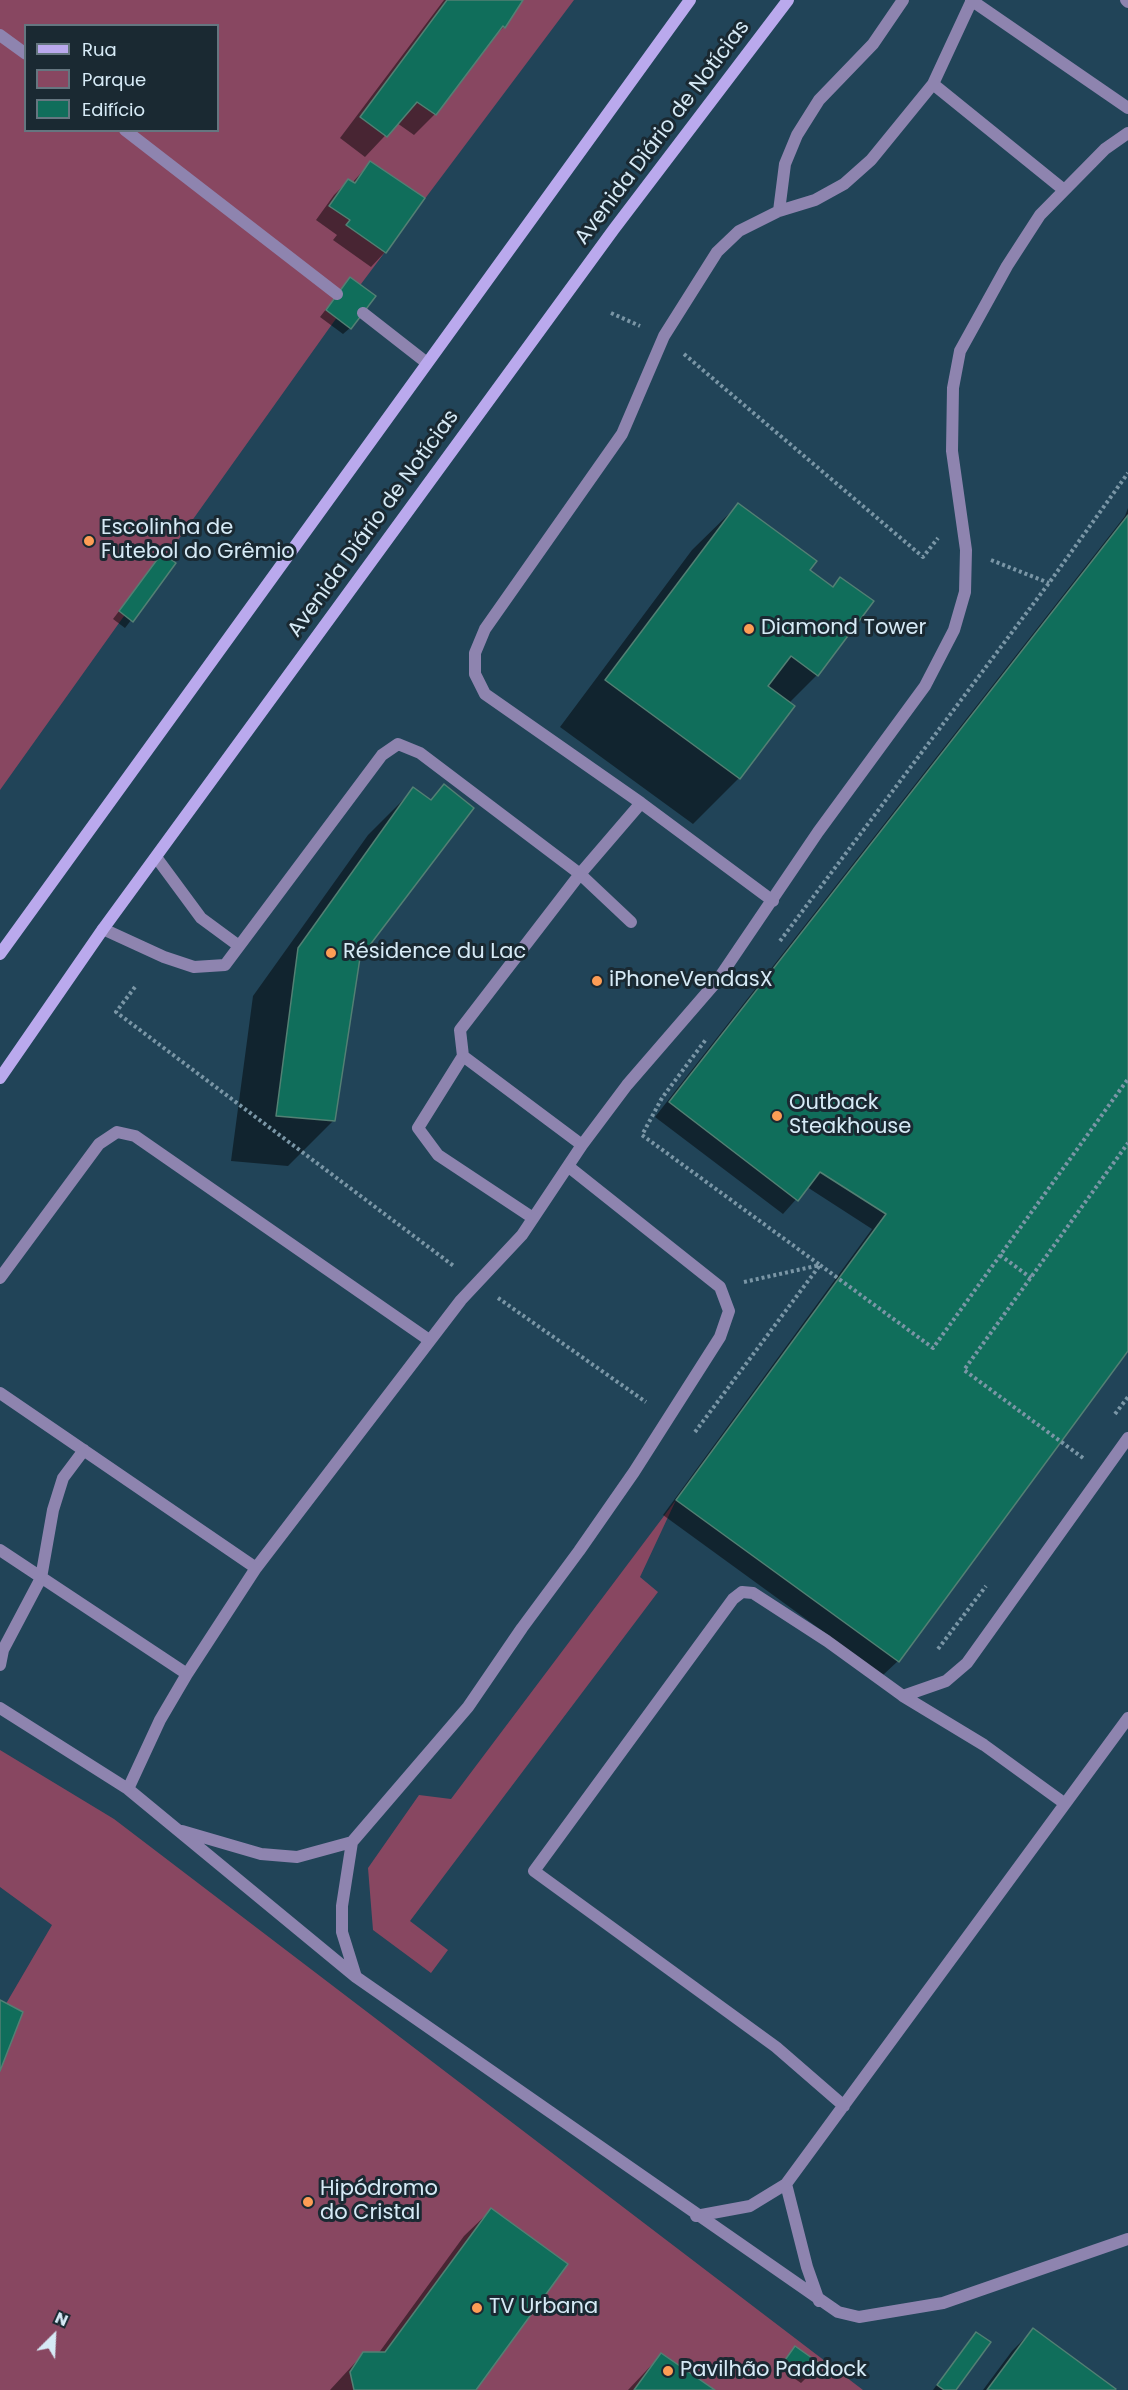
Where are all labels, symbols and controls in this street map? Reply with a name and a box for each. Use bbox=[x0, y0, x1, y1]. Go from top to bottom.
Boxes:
street label: Avenida Diário de Notícias bbox=[570, 16, 756, 250]
legend bbox=[24, 24, 219, 132]
text: Rua bbox=[82, 37, 117, 62]
text: Parque bbox=[82, 67, 146, 92]
text: Edifício bbox=[82, 97, 145, 122]
street label: Avenida Diário de Notícias bbox=[283, 405, 465, 643]
place label: Escolinha de Futebol do Grêmio bbox=[101, 516, 295, 566]
marker: Escolinha de Futebol do Grêmio bbox=[82, 534, 96, 548]
place label: Diamond Tower bbox=[761, 616, 926, 642]
marker: Diamond Tower bbox=[742, 622, 756, 636]
place label: Résidence du Lac bbox=[343, 940, 526, 966]
marker: Résidence du Lac bbox=[324, 946, 338, 960]
place label: iPhoneVendasX bbox=[609, 968, 773, 994]
marker: iPhoneVendasX bbox=[590, 974, 604, 988]
place label: Outback Steakhouse bbox=[789, 1091, 911, 1141]
marker: Outback Steakhouse bbox=[770, 1109, 784, 1123]
place label: Hipódromo do Cristal bbox=[320, 2177, 438, 2227]
marker: Hipódromo do Cristal bbox=[301, 2195, 315, 2209]
place label: TV Urbana bbox=[489, 2295, 598, 2321]
marker: TV Urbana bbox=[470, 2301, 484, 2315]
north arrow bbox=[24, 2306, 84, 2366]
text: N bbox=[51, 2306, 72, 2332]
place label: Pavilhão Paddock bbox=[680, 2358, 867, 2384]
marker: Pavilhão Paddock bbox=[661, 2364, 675, 2378]

